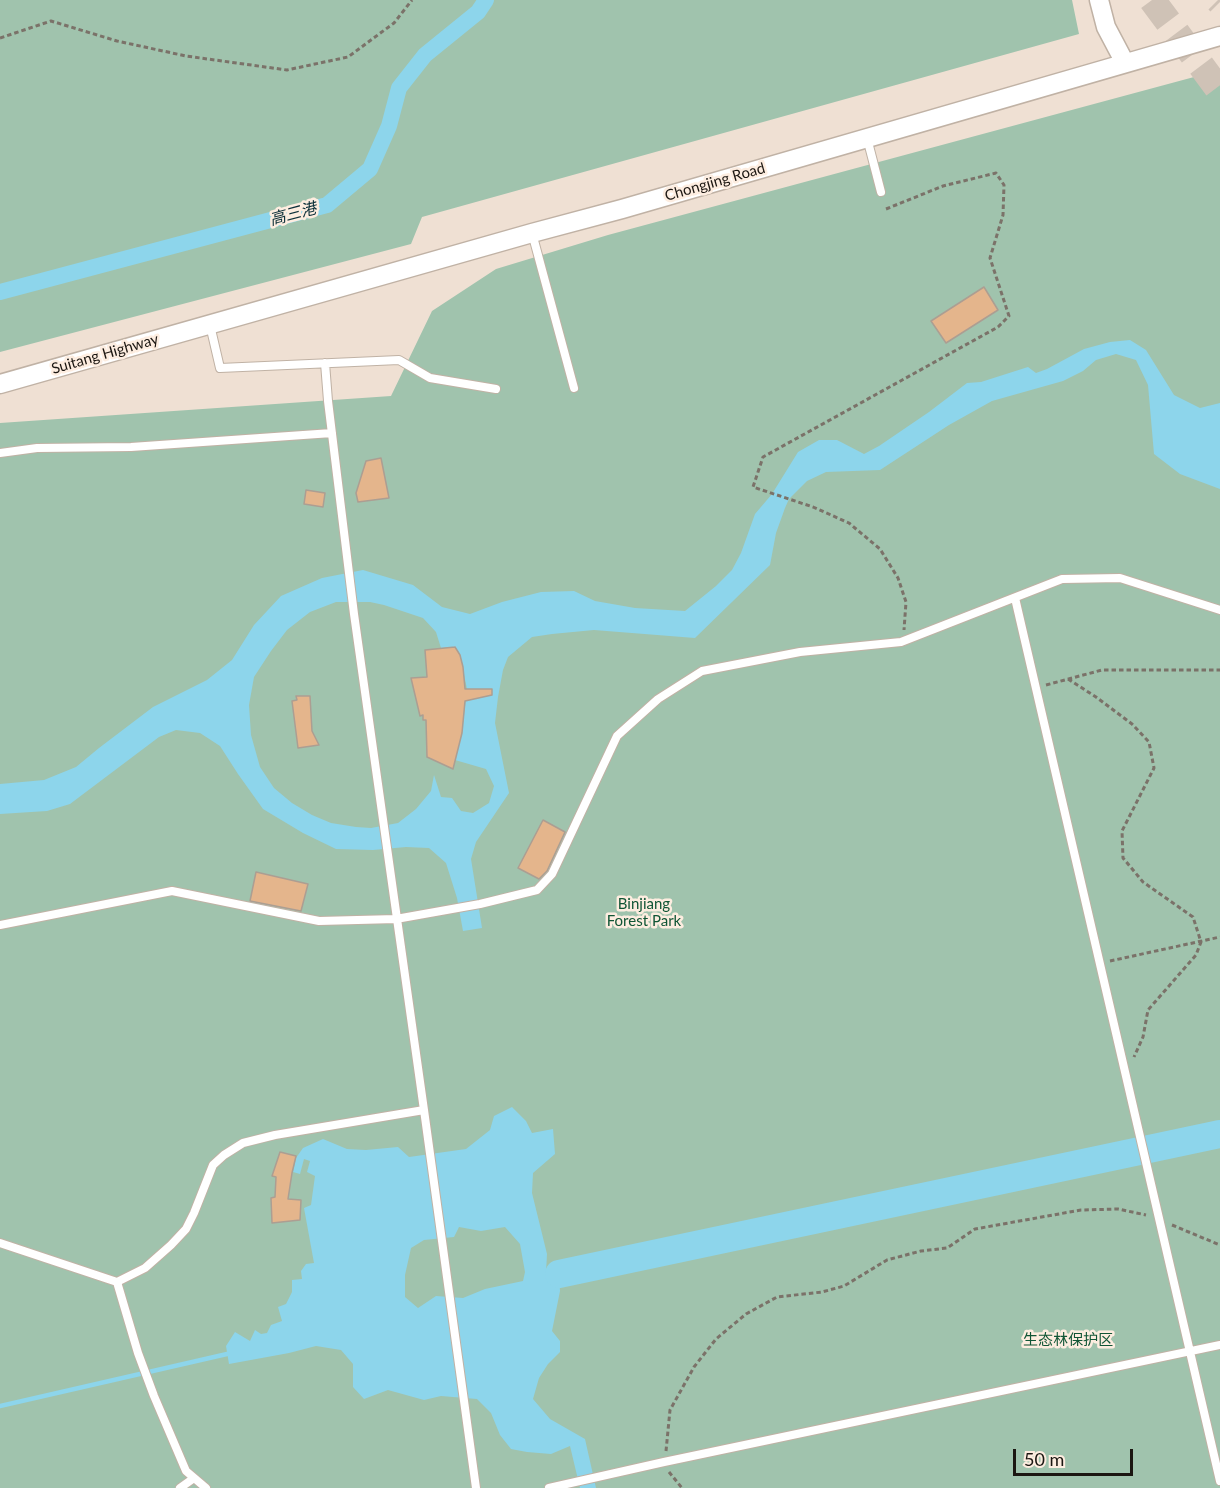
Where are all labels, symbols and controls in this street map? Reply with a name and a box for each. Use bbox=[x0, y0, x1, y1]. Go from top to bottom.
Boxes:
street label: Chongjing Road bbox=[663, 159, 767, 205]
water label: 高三港 bbox=[267, 199, 319, 229]
street label: Suitang Highway bbox=[49, 330, 161, 378]
park label: Binjiang Forest Park bbox=[607, 895, 681, 930]
park label: 生态林保护区 bbox=[1023, 1331, 1113, 1349]
scale bar bbox=[1016, 1437, 1136, 1475]
text: 50 m bbox=[1024, 1448, 1064, 1470]

